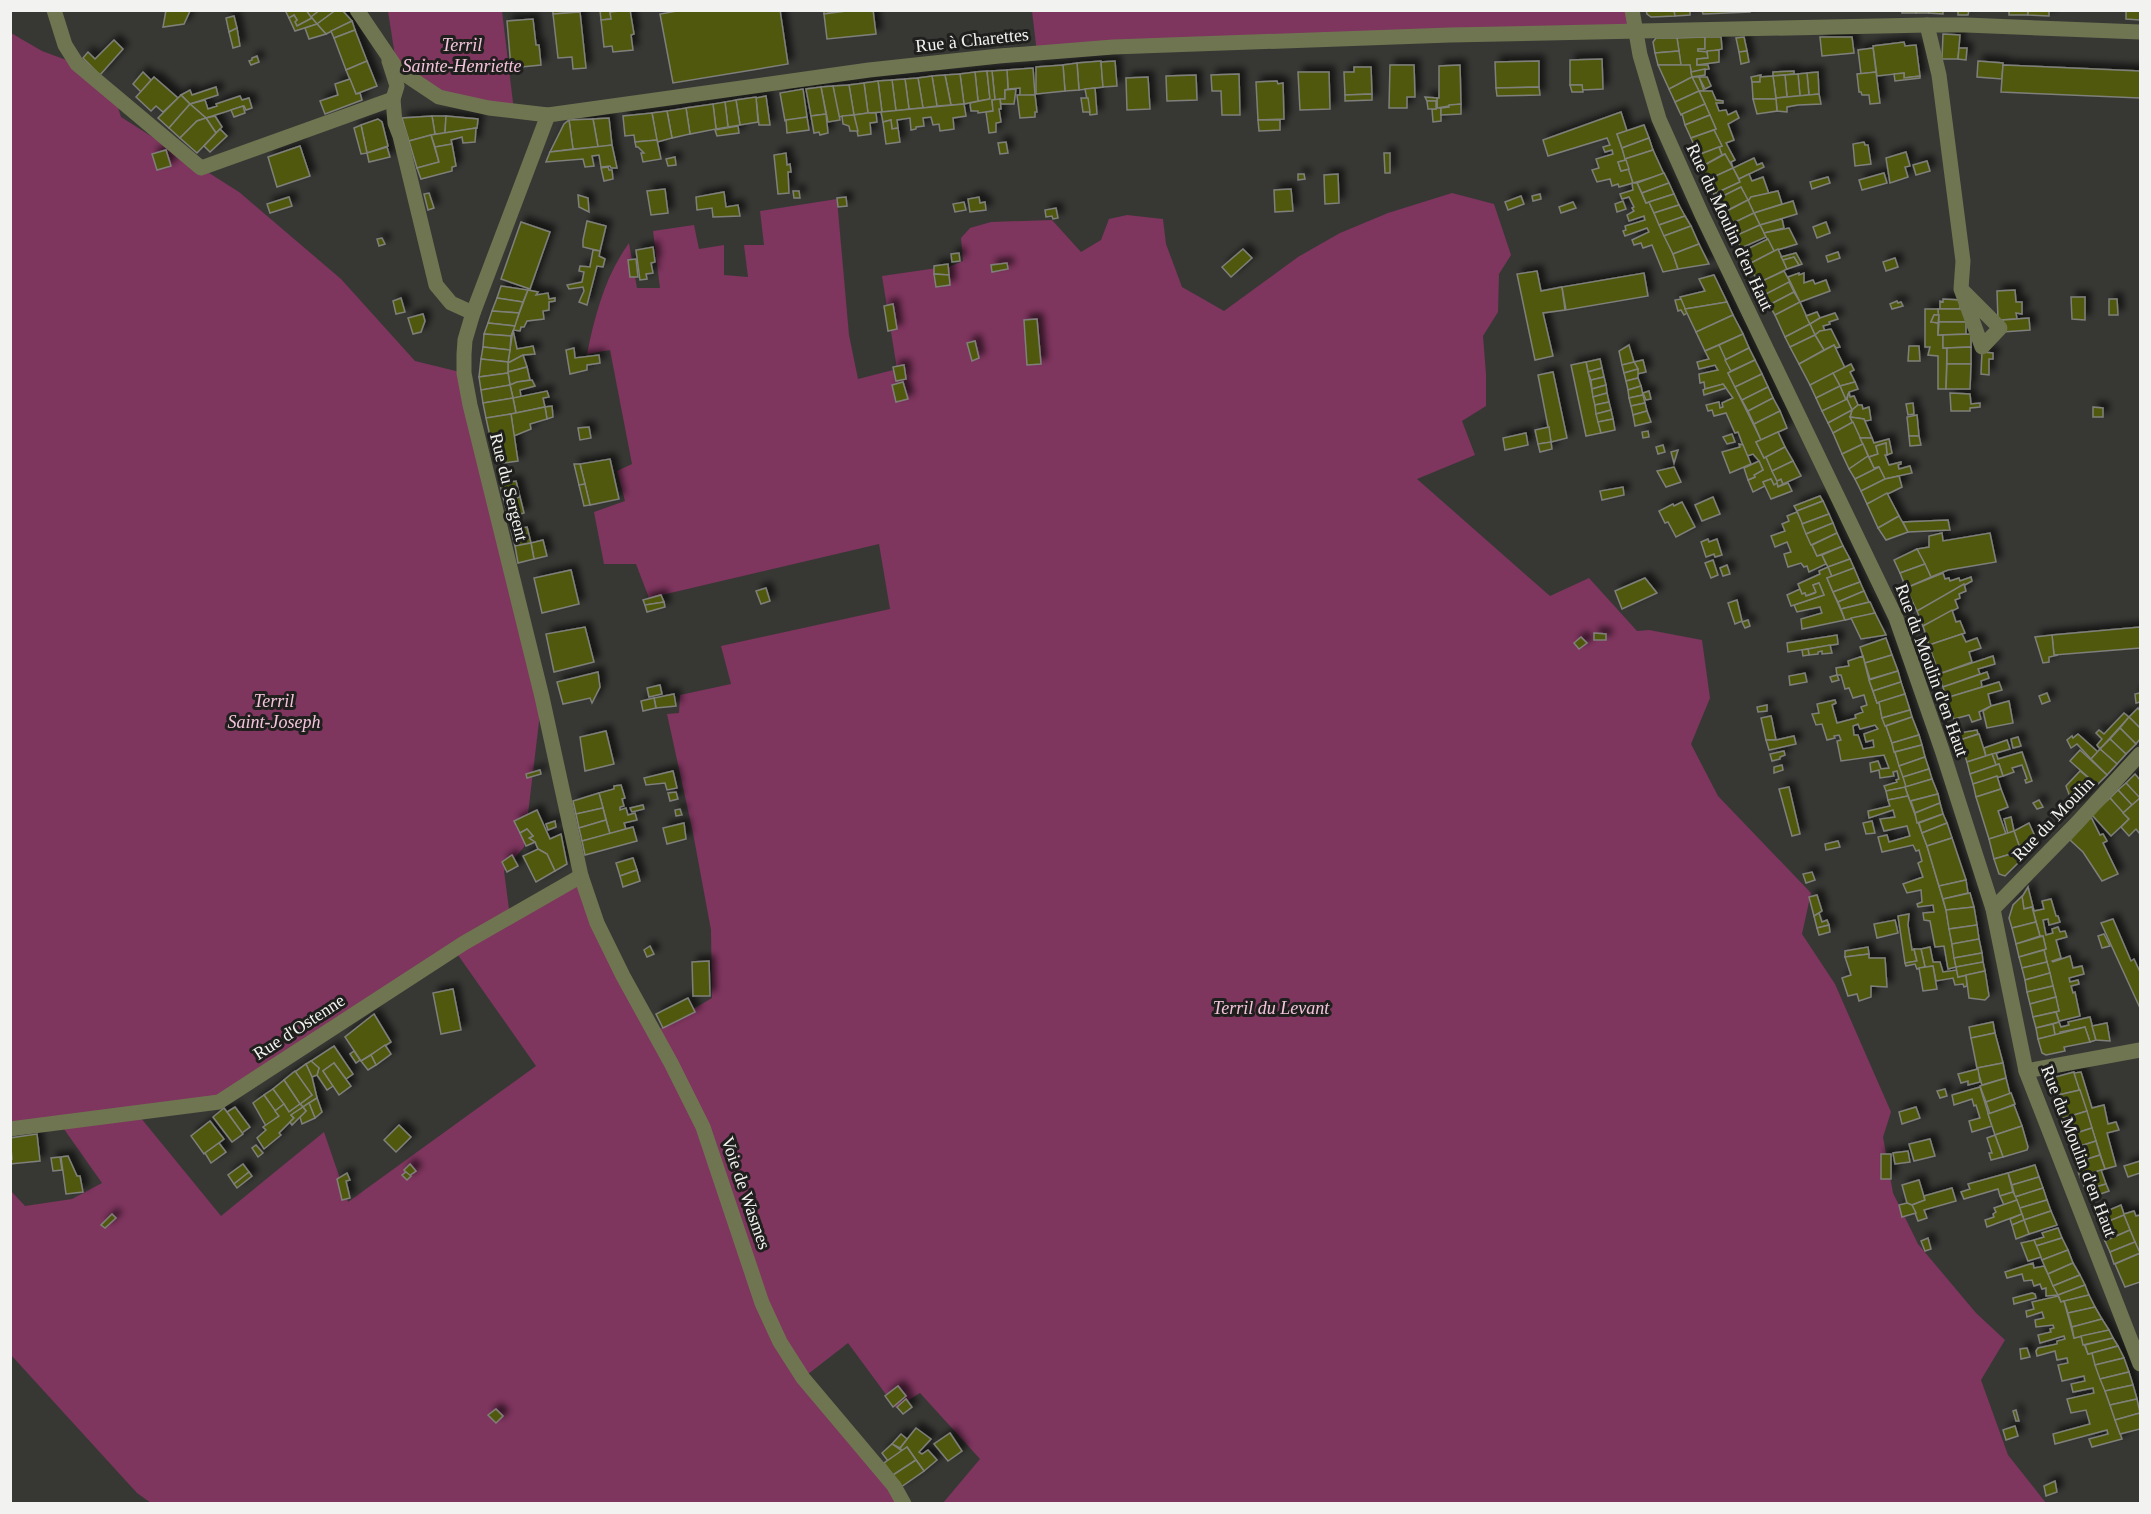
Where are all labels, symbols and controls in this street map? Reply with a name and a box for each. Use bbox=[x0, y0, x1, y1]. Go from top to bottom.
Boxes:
street label: Rue à Charettes bbox=[914, 24, 1030, 56]
park label: Terril Sainte-Henriette bbox=[403, 35, 521, 76]
street label: Rue du Moulin d'en Haut bbox=[1682, 140, 1778, 314]
street label: Rue du Sergent bbox=[486, 431, 532, 543]
street label: Rue du Moulin d'en Haut bbox=[1891, 581, 1973, 759]
park label: Terril Saint-Joseph bbox=[228, 691, 320, 732]
street label: Rue du Moulin bbox=[2008, 773, 2098, 865]
street label: Rue d'Ostenne bbox=[250, 990, 348, 1064]
park label: Terril du Levant bbox=[1213, 998, 1330, 1018]
street label: Rue du Moulin d'en Haut bbox=[2037, 1062, 2121, 1240]
street label: Voie de Wasmes bbox=[717, 1134, 775, 1252]

